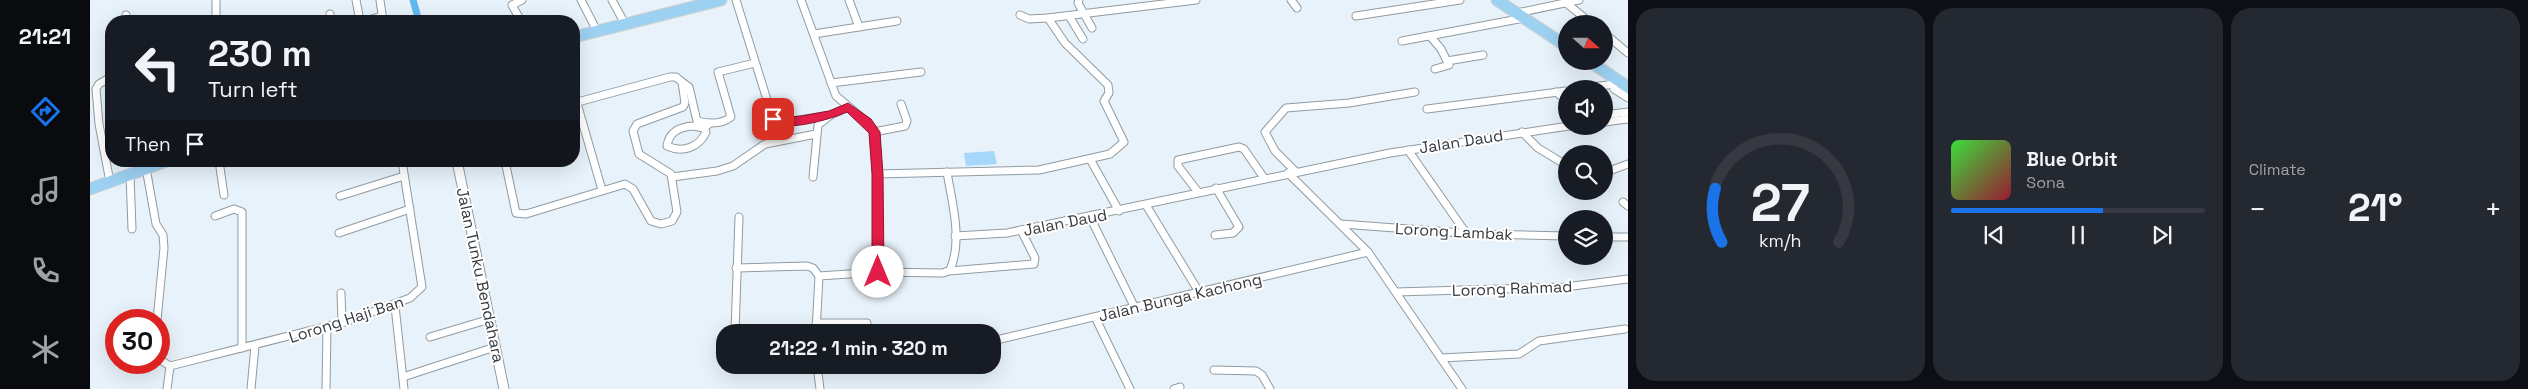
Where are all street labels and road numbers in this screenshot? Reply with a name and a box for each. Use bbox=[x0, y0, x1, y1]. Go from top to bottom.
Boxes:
street label: Jalan Daud bbox=[1417, 124, 1505, 159]
street label: Jalan Tunku Bendahara bbox=[452, 186, 509, 365]
street label: Jalan Daud bbox=[1021, 204, 1109, 241]
street label: Lorong Lambak bbox=[1394, 218, 1514, 245]
street label: Jalan Bunga Kachong bbox=[1096, 268, 1264, 327]
street label: Lorong Rahmad bbox=[1451, 276, 1573, 301]
street label: Lorong Haji Ban bbox=[286, 291, 406, 348]

